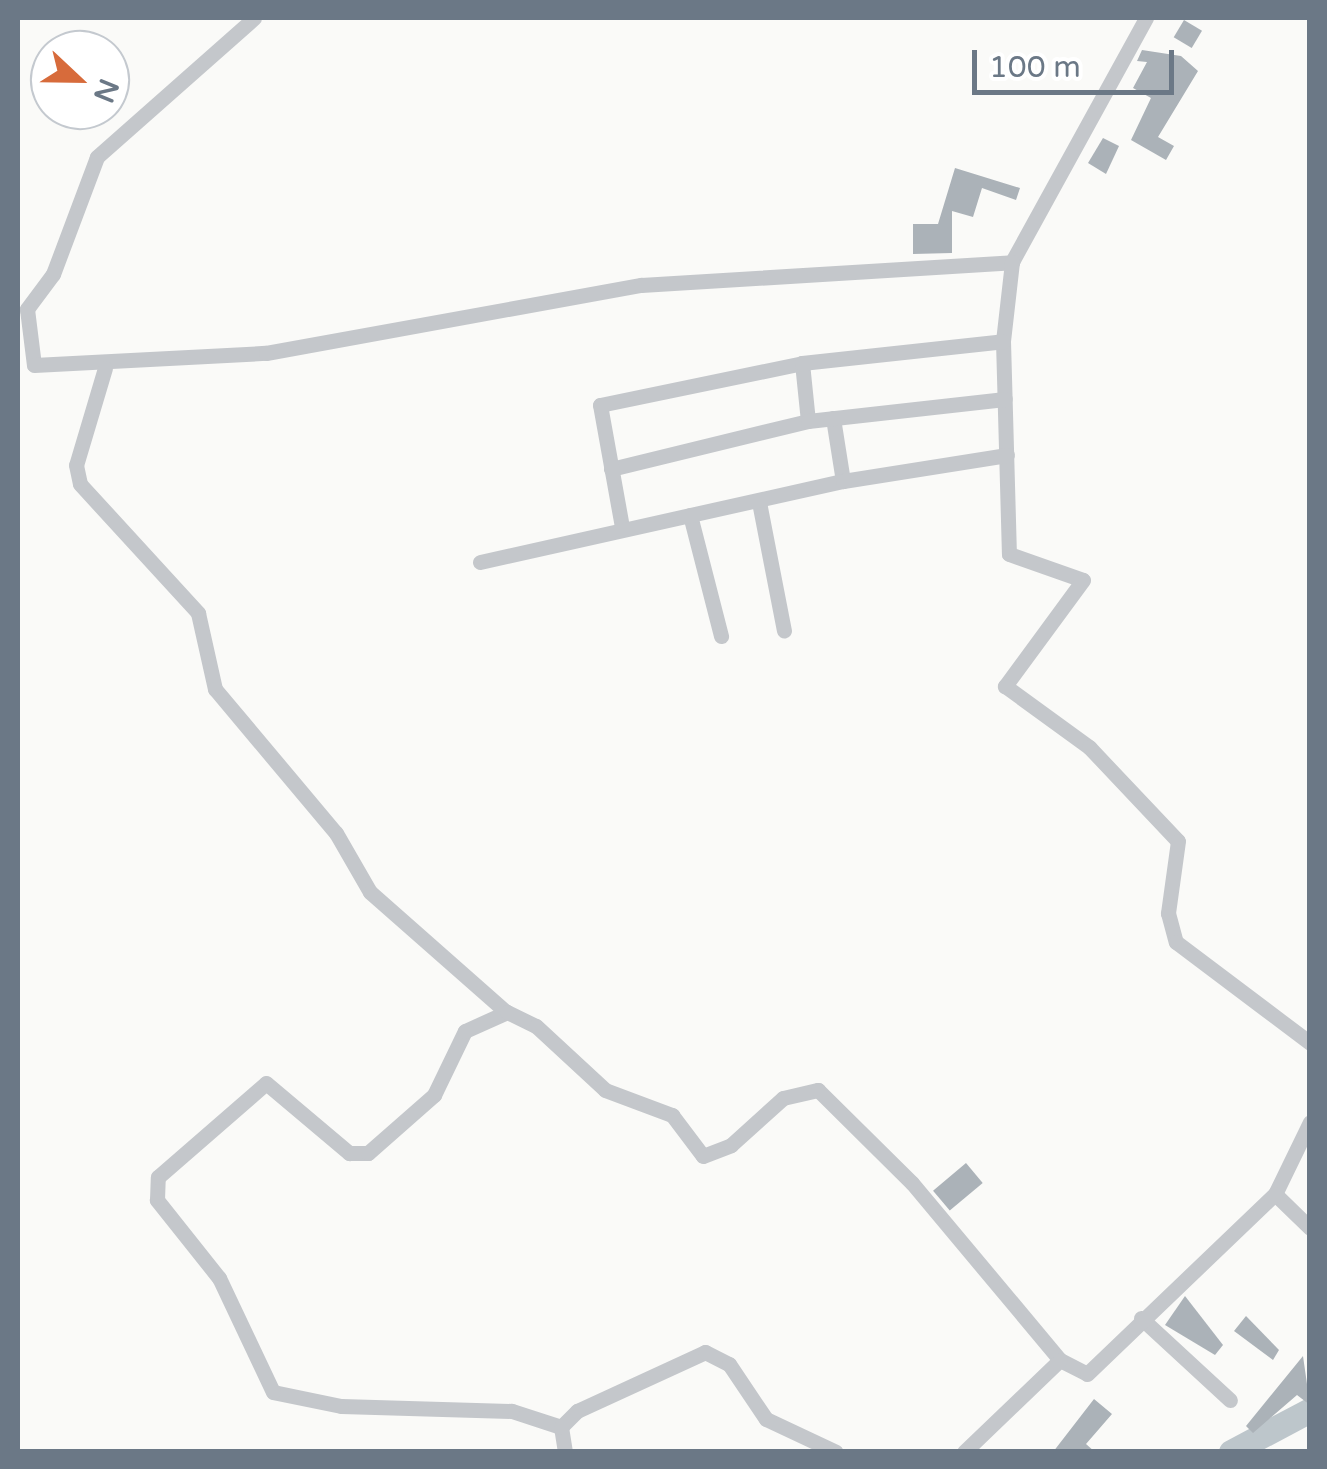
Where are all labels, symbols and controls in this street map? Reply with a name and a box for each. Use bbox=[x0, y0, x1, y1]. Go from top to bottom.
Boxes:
north arrow bbox=[30, 30, 130, 130]
scale bar bbox=[977, 30, 1180, 92]
text: 100 m bbox=[989, 49, 1081, 86]
text: N bbox=[86, 74, 126, 107]

